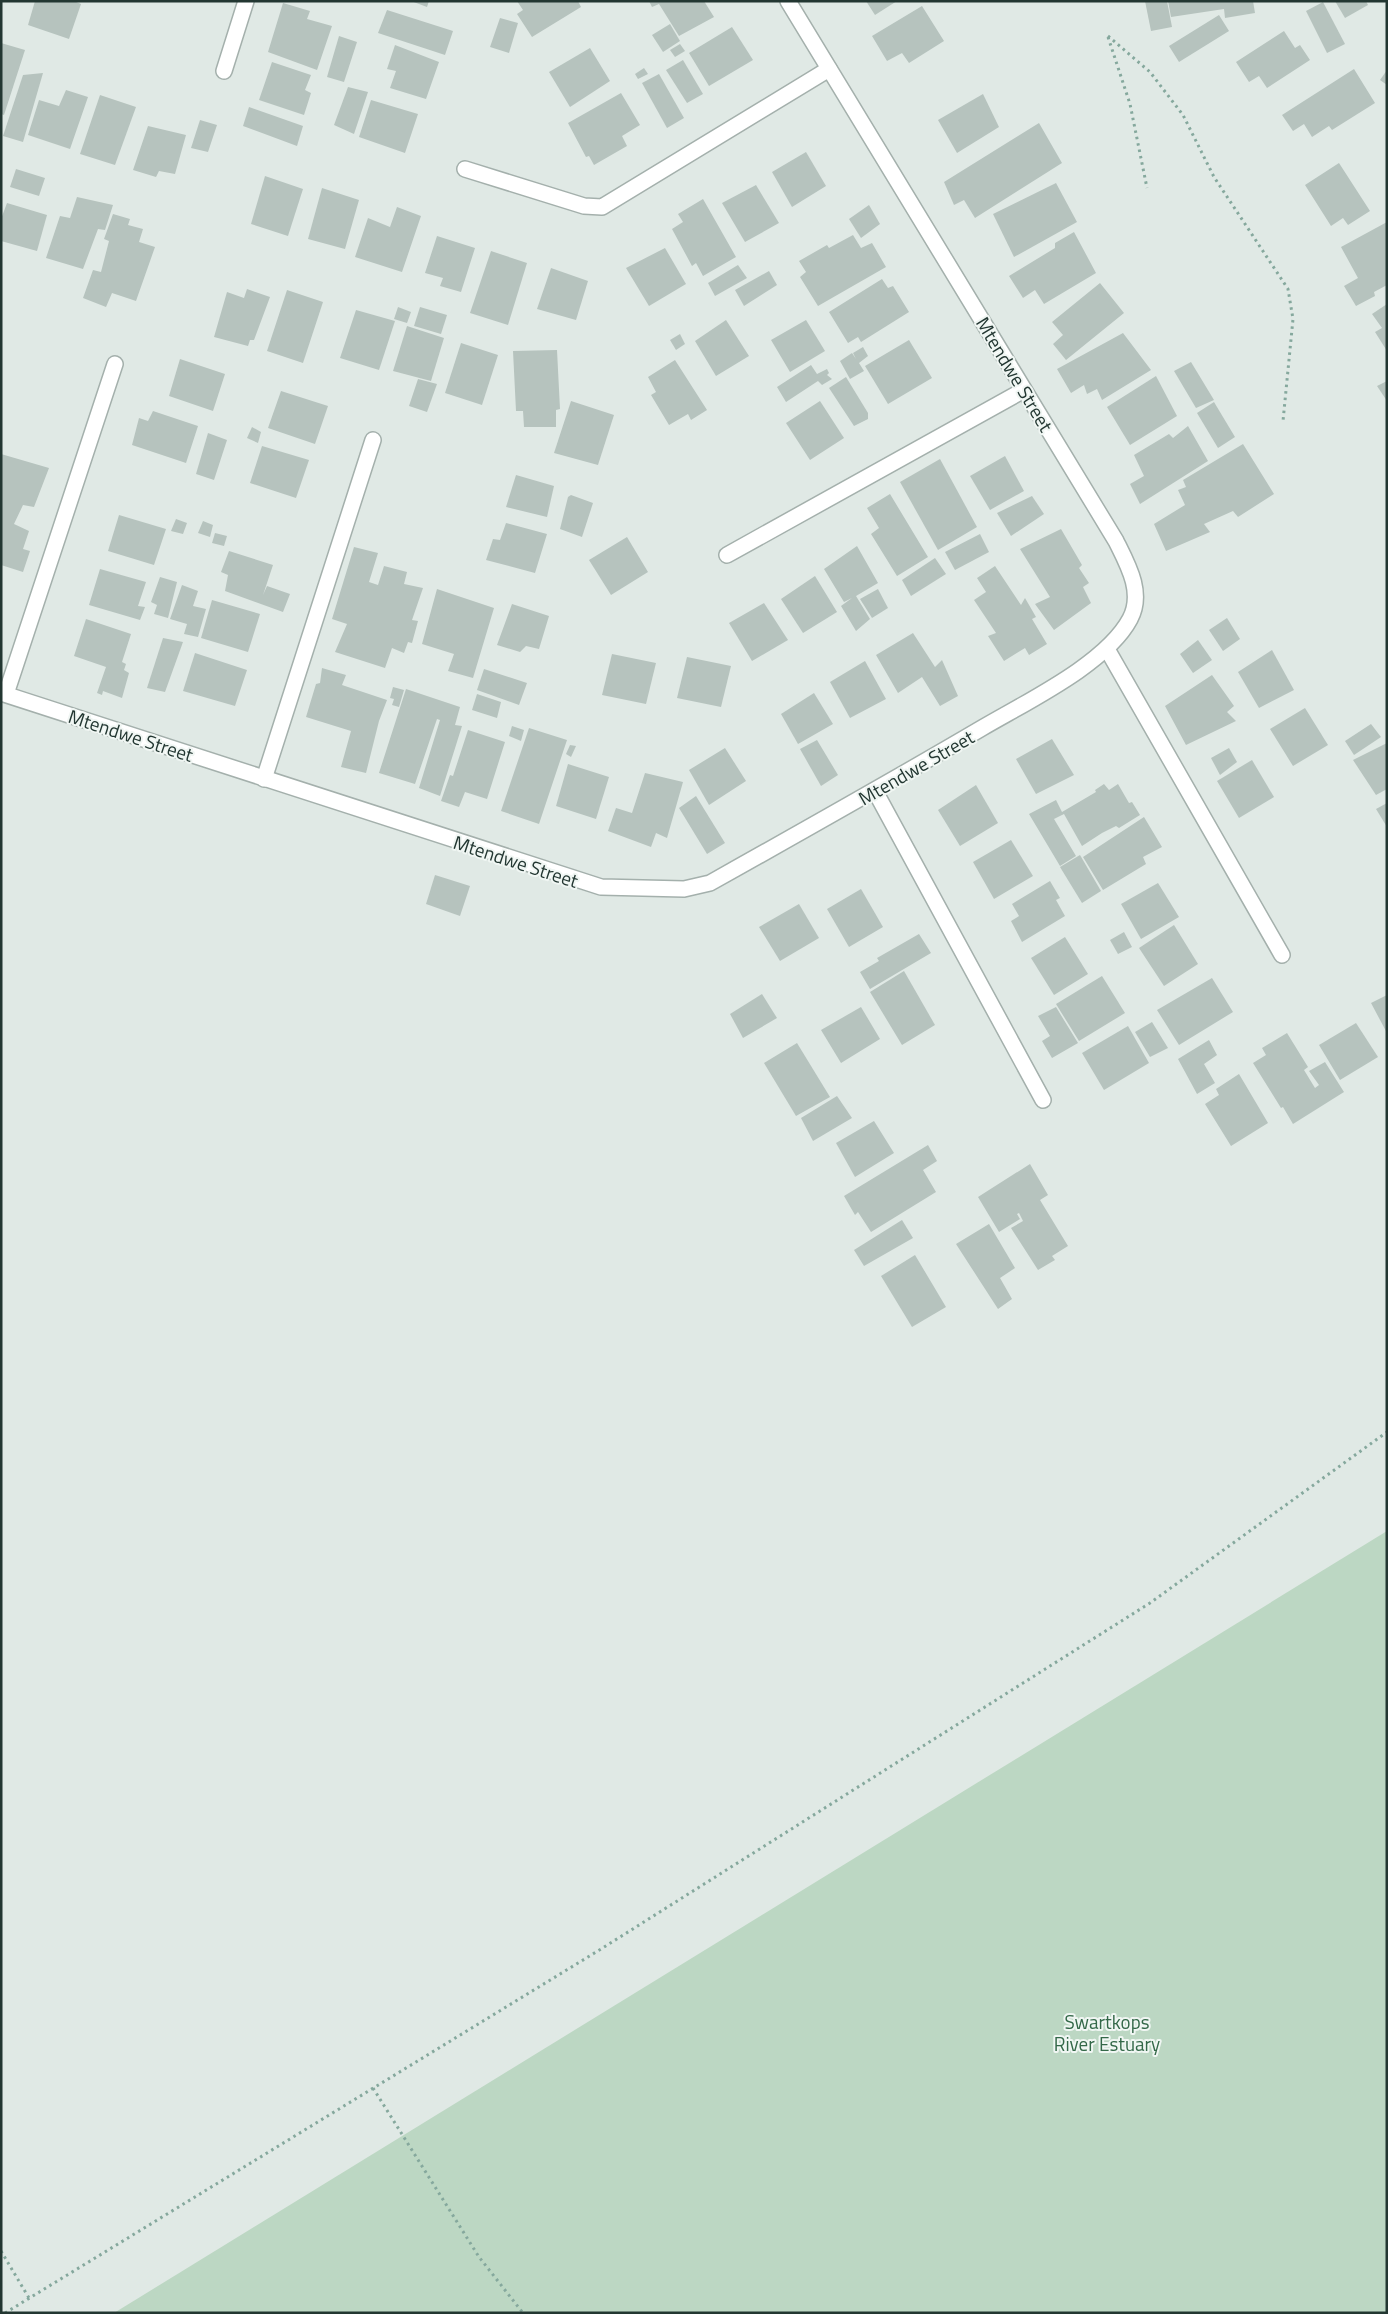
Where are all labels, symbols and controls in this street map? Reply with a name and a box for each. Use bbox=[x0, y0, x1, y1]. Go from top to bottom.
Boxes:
street label: Mtendwe Street bbox=[969, 311, 1061, 437]
street label: Mtendwe Street bbox=[65, 701, 197, 769]
street label: Mtendwe Street bbox=[853, 722, 980, 812]
street label: Mtendwe Street bbox=[450, 827, 582, 895]
park label: Swartkops River Estuary bbox=[1054, 2007, 1160, 2058]

